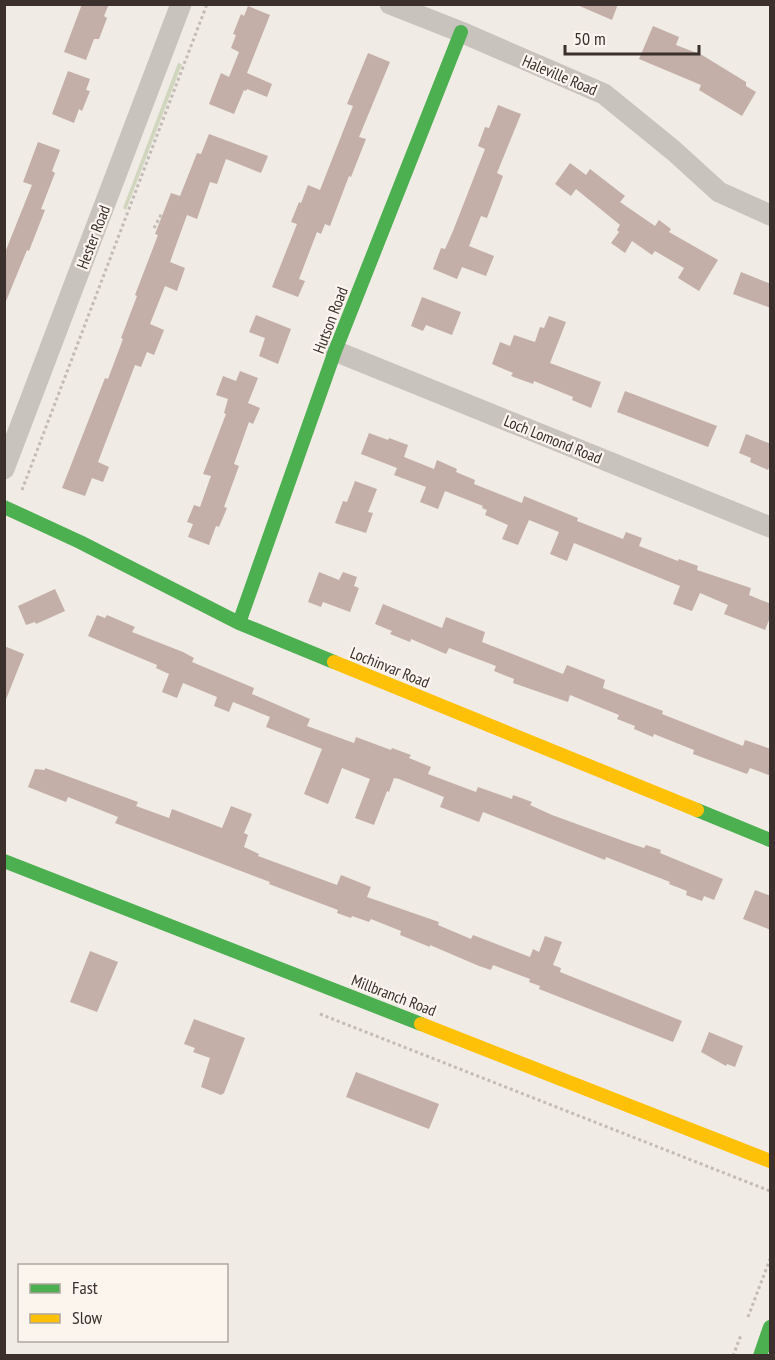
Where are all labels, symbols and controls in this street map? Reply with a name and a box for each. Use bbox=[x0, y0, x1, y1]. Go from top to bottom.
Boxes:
scale bar bbox=[565, 18, 698, 56]
text: 50 m bbox=[574, 27, 606, 50]
street label: Haleville Road bbox=[520, 50, 601, 100]
street label: Hester Road bbox=[72, 202, 114, 272]
street label: Hutson Road bbox=[308, 284, 352, 356]
street label: Loch Lomond Road bbox=[501, 410, 605, 468]
street label: Lochinvar Road bbox=[347, 642, 433, 692]
street label: Millbranch Road bbox=[349, 970, 439, 1020]
legend bbox=[18, 1264, 228, 1342]
text: Fast bbox=[72, 1276, 98, 1299]
text: Slow bbox=[72, 1306, 103, 1329]

